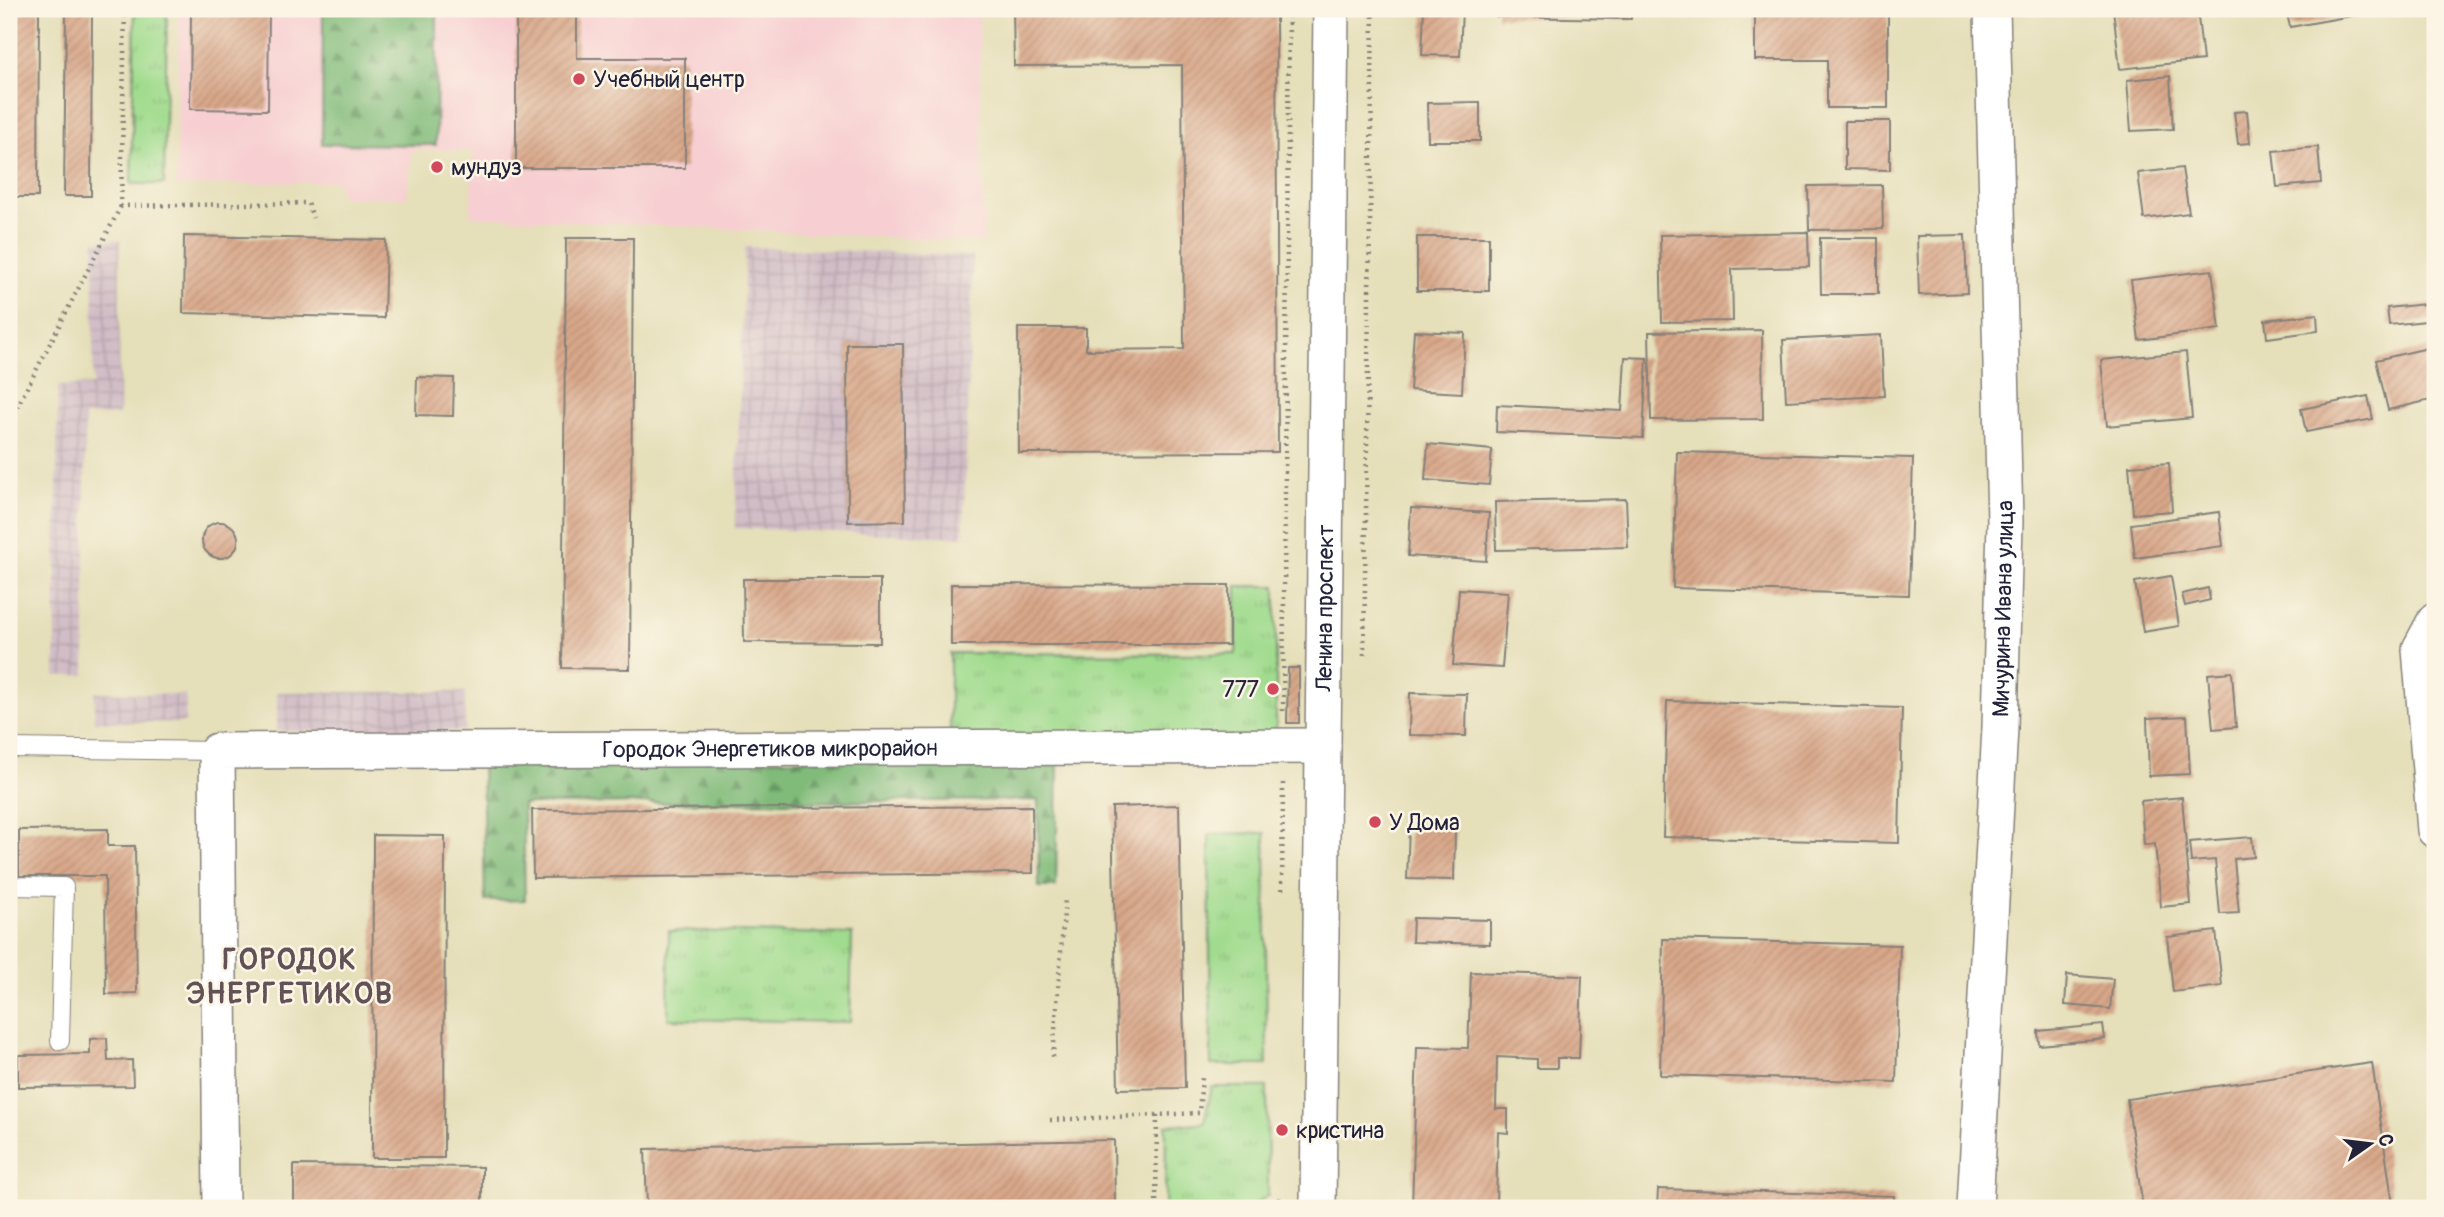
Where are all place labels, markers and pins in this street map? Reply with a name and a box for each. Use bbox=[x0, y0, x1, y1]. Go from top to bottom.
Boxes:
place label: Учебный центр bbox=[593, 65, 745, 94]
marker: Учебный центр bbox=[571, 71, 587, 87]
place label: мундуз bbox=[451, 153, 522, 182]
marker: мундуз bbox=[429, 159, 445, 175]
place label: 777 bbox=[1222, 675, 1259, 704]
marker: 777 bbox=[1265, 681, 1281, 697]
place label: У Дома bbox=[1389, 808, 1460, 837]
marker: У Дома bbox=[1367, 814, 1383, 830]
place label: кристина bbox=[1296, 1116, 1384, 1145]
marker: кристина bbox=[1274, 1122, 1290, 1138]

